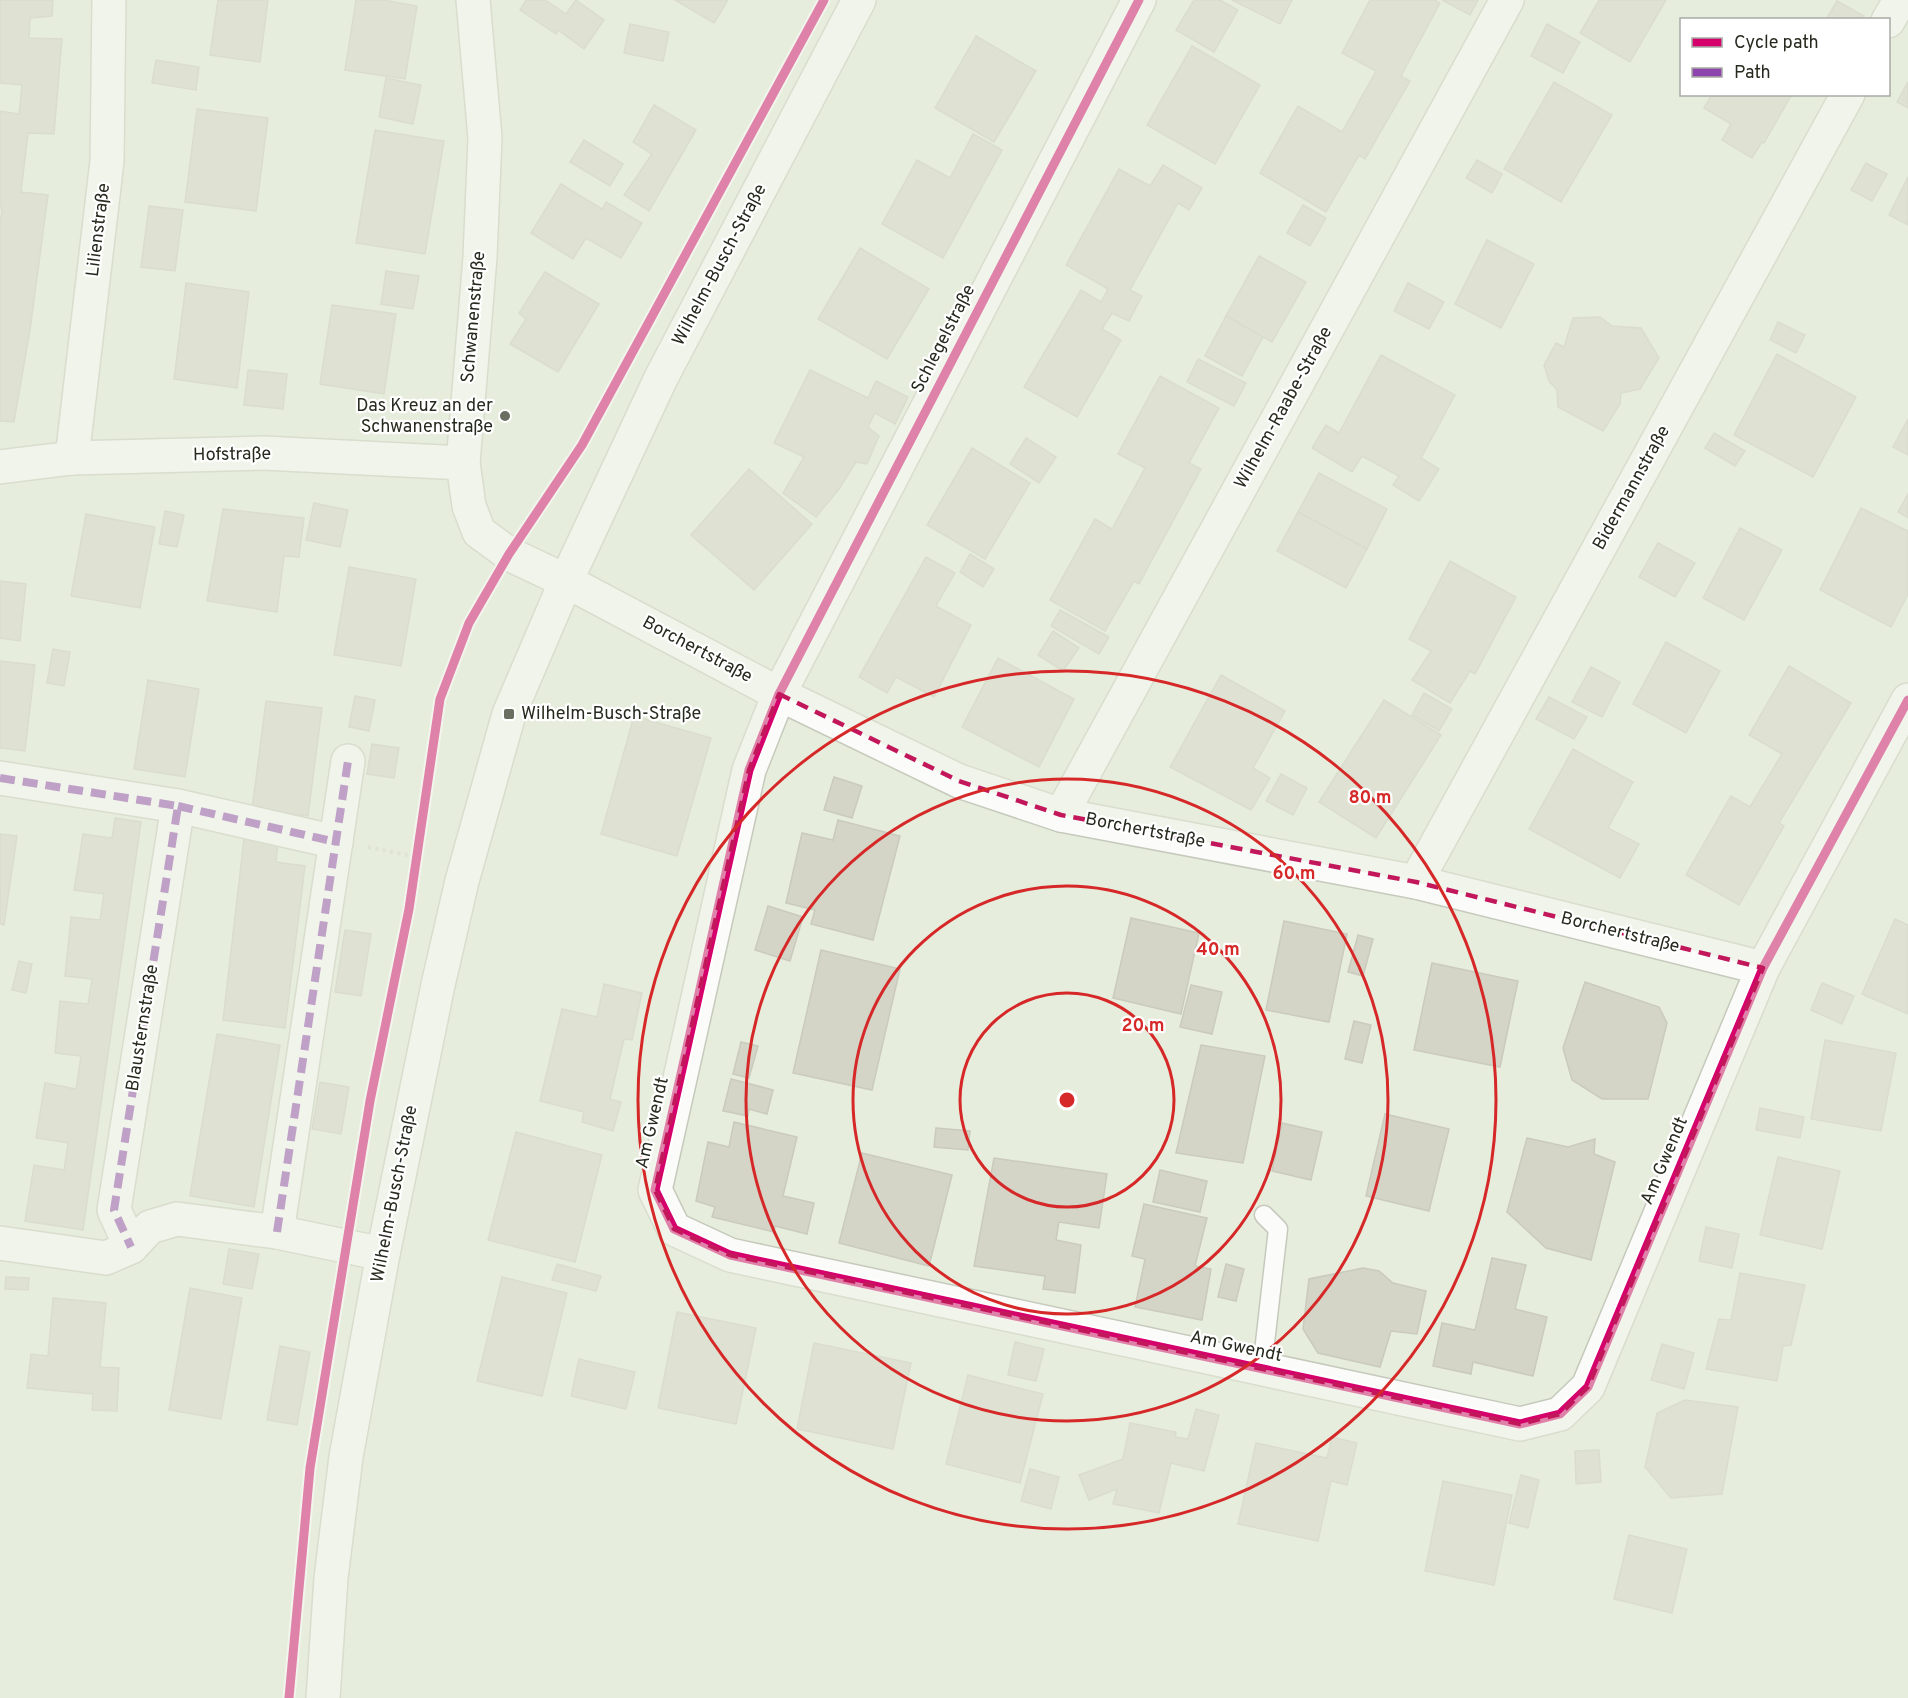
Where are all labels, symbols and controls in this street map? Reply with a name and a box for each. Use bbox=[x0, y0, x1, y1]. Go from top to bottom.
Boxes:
legend bbox=[1680, 18, 1890, 96]
text: Cycle path bbox=[1734, 32, 1819, 55]
text: Path bbox=[1734, 62, 1771, 85]
street label: Wilhelm-Busch-Straße bbox=[668, 180, 772, 350]
street label: Lilienstraße bbox=[82, 182, 116, 278]
street label: Schwanenstraße bbox=[457, 250, 491, 384]
street label: Schlegelstraße bbox=[907, 281, 981, 397]
street label: Wilhelm-Raabe-Straße bbox=[1230, 323, 1338, 493]
place label: Das Kreuz an der Schwanenstraße bbox=[356, 395, 493, 439]
marker: Das Kreuz an der Schwanenstraße bbox=[498, 409, 512, 423]
street label: Bidermannstraße bbox=[1588, 422, 1676, 554]
street label: Hofstraße bbox=[193, 443, 271, 467]
street label: Borchertstraße bbox=[638, 611, 756, 689]
place label: Wilhelm-Busch-Straße bbox=[521, 703, 701, 726]
marker: Wilhelm-Busch-Straße bbox=[502, 707, 516, 721]
text: 80 m bbox=[1348, 787, 1392, 810]
street label: Borchertstraße bbox=[1083, 808, 1207, 854]
text: 60 m bbox=[1272, 863, 1316, 886]
street label: Borchertstraße bbox=[1558, 907, 1682, 959]
text: 40 m bbox=[1196, 939, 1240, 962]
street label: Blausternstraße bbox=[122, 963, 164, 1093]
text: 20 m bbox=[1121, 1015, 1165, 1038]
street label: Am Gwendt bbox=[631, 1075, 675, 1171]
centre of rings bbox=[1057, 1090, 1077, 1110]
street label: Wilhelm-Busch-Straße bbox=[367, 1103, 423, 1285]
street label: Am Gwendt bbox=[1636, 1113, 1694, 1209]
street label: Am Gwendt bbox=[1188, 1326, 1284, 1368]

